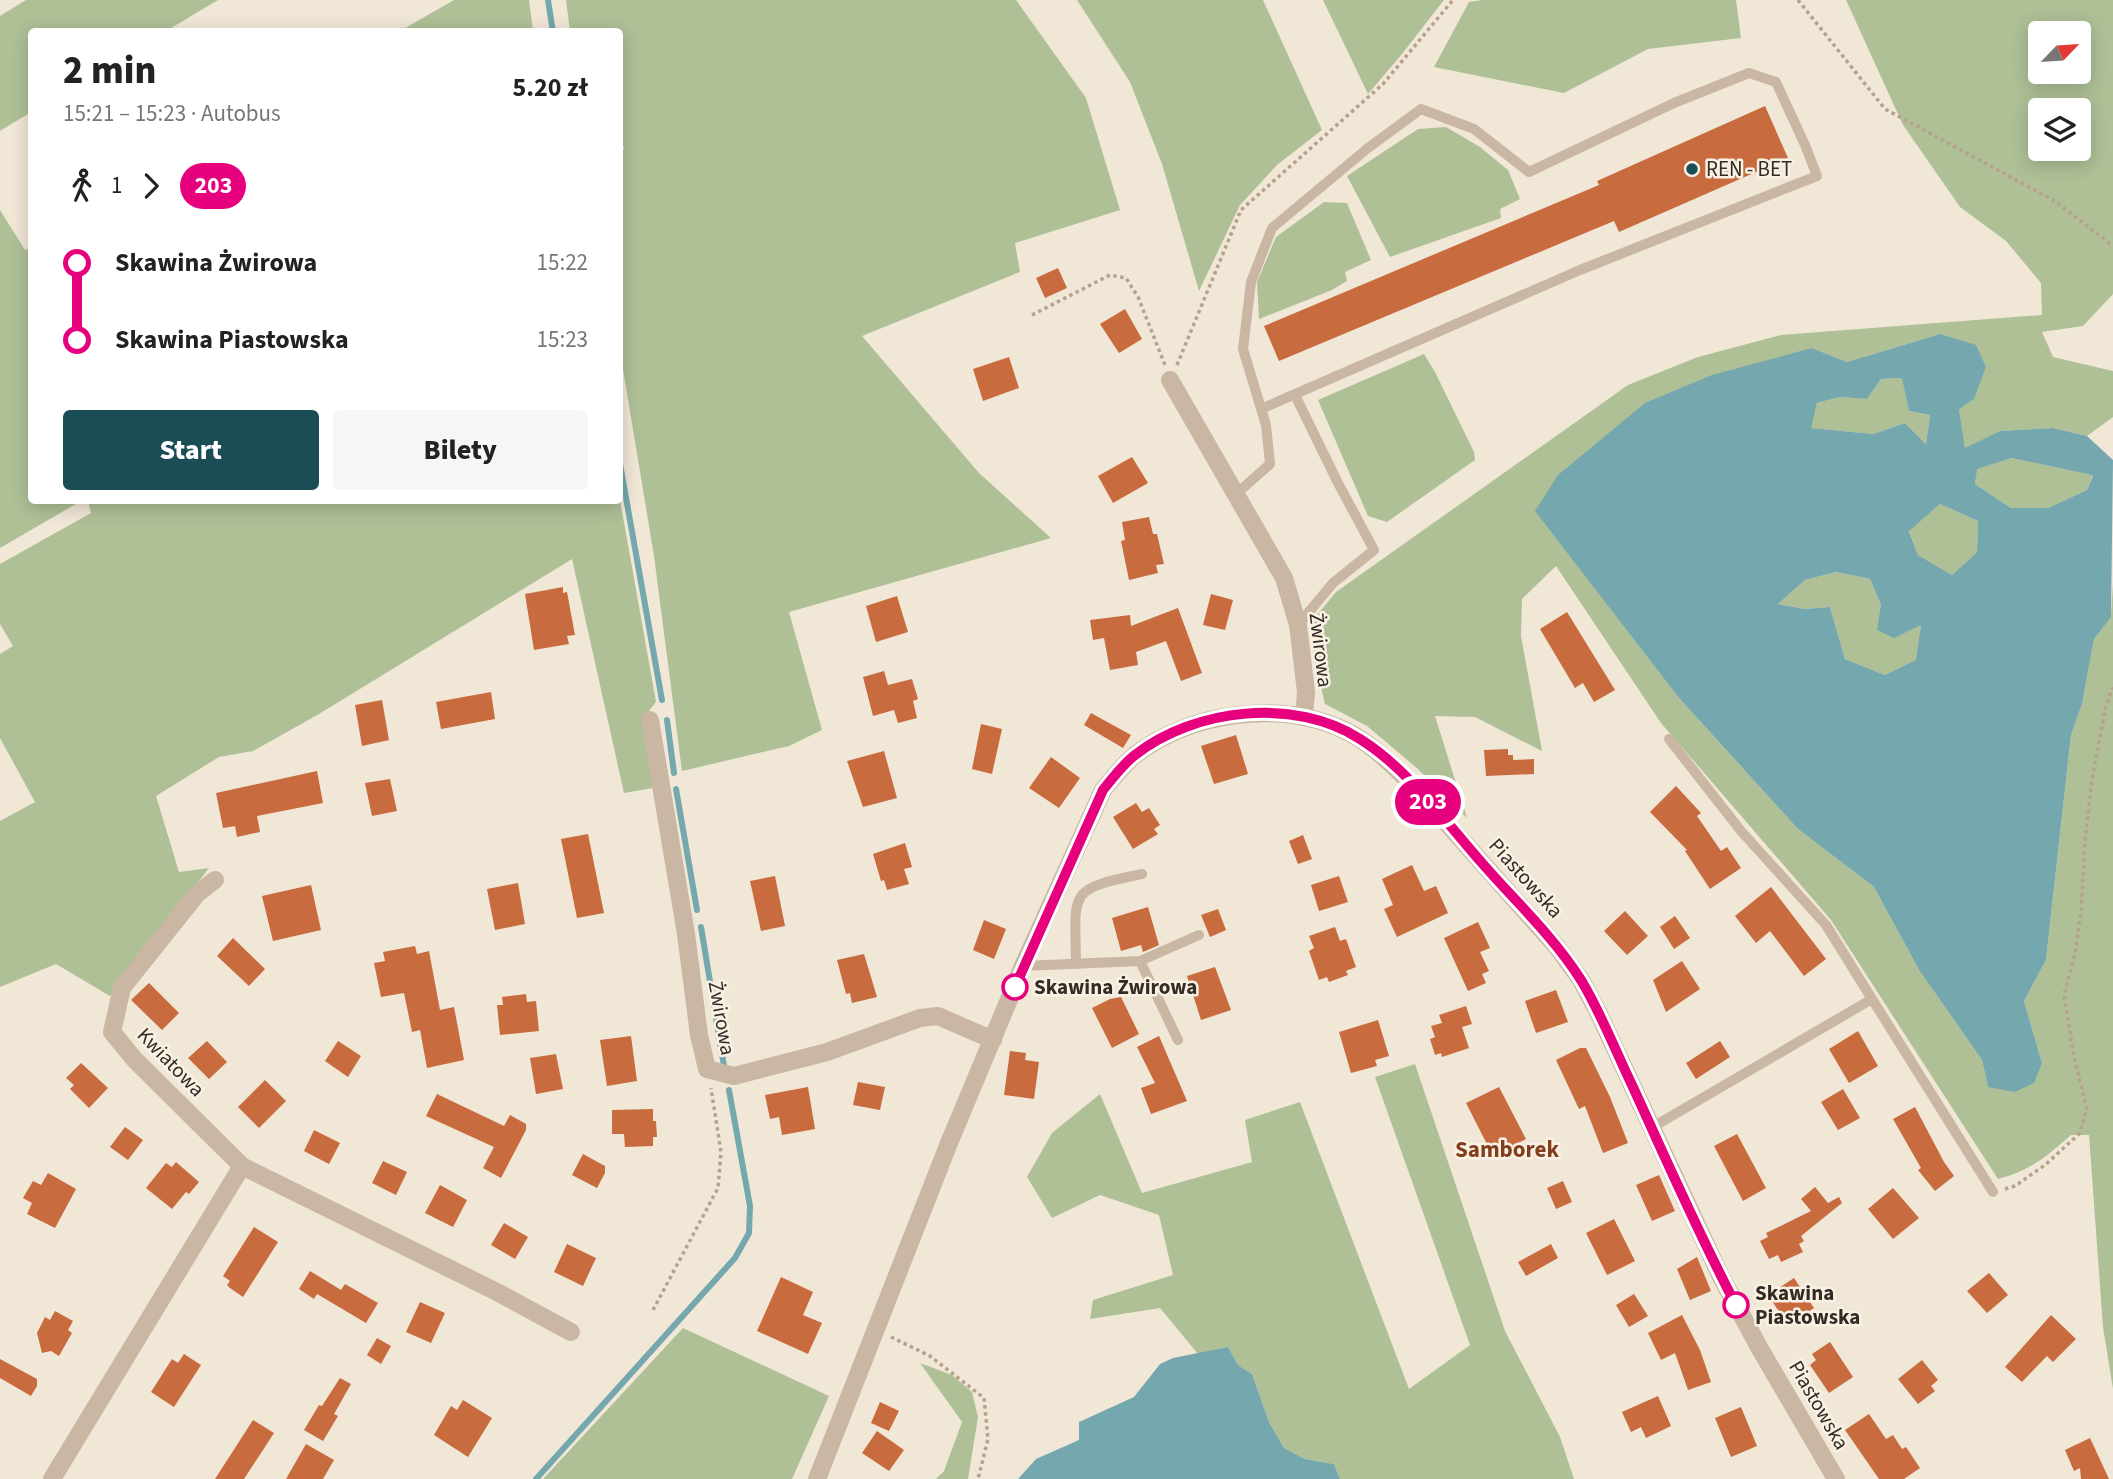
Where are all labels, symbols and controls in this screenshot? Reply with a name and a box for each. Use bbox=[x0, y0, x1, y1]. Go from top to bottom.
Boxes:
north arrow bbox=[2028, 21, 2091, 84]
map controls bbox=[2028, 21, 2091, 161]
text: 2 min bbox=[63, 44, 156, 98]
text: 5.20 zł bbox=[513, 69, 588, 106]
text: 15:21 – 15:23 · Autobus bbox=[63, 97, 281, 130]
button: layers bbox=[2028, 98, 2091, 161]
place label: REN - BET bbox=[1706, 154, 1792, 184]
marker: REN - BET bbox=[1684, 161, 1700, 177]
icon: walk bbox=[63, 167, 101, 205]
icon: forward bbox=[132, 167, 170, 205]
text: 203 bbox=[194, 168, 232, 203]
text: 1 bbox=[111, 169, 122, 202]
text: Skawina Żwirowa bbox=[115, 244, 317, 281]
text: 15:22 bbox=[537, 246, 588, 279]
text: Skawina Piastowska bbox=[115, 321, 349, 358]
text: 15:23 bbox=[537, 323, 588, 356]
button: Start bbox=[63, 410, 319, 490]
button: Bilety bbox=[333, 410, 588, 490]
street label: Żwirowa bbox=[1302, 611, 1340, 689]
line badge: 203 bbox=[1388, 779, 1468, 825]
text: 203 bbox=[1409, 784, 1447, 819]
street label: Piastowska bbox=[1482, 831, 1570, 925]
place label: Skawina Żwirowa bbox=[1034, 972, 1197, 1002]
marker: Skawina Żwirowa bbox=[1002, 974, 1028, 1000]
street label: Żwirowa bbox=[701, 978, 743, 1058]
street label: Kwiatowa bbox=[130, 1021, 212, 1103]
district label: Samborek bbox=[1455, 1133, 1559, 1166]
place label: Skawina Piastowska bbox=[1755, 1278, 1860, 1332]
marker: Skawina Piastowska bbox=[1723, 1292, 1749, 1318]
street label: Piastowska bbox=[1781, 1355, 1857, 1455]

